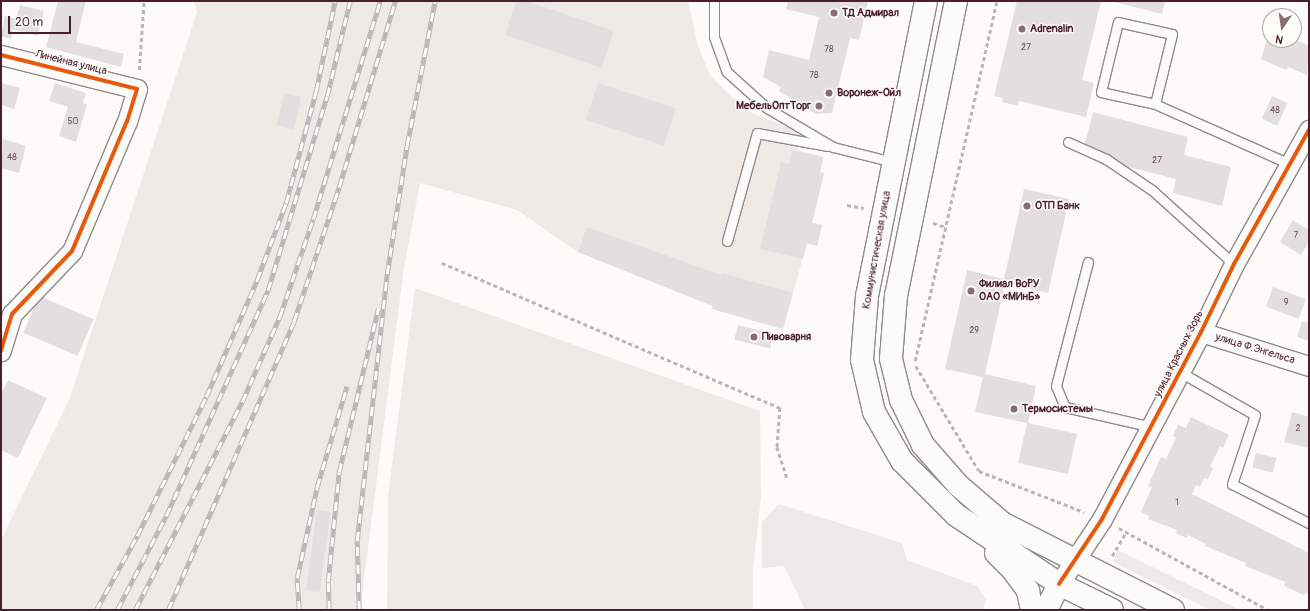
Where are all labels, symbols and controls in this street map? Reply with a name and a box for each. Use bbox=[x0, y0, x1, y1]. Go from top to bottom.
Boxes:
place label: ТД Адмирал bbox=[842, 6, 899, 20]
scale bar bbox=[10, 8, 73, 34]
marker: ТД Адмирал bbox=[829, 8, 839, 18]
north arrow bbox=[1262, 8, 1302, 48]
text: 20 m bbox=[15, 15, 43, 30]
place label: Adrenalin bbox=[1030, 22, 1073, 36]
marker: Adrenalin bbox=[1017, 24, 1027, 34]
text: N bbox=[1274, 32, 1284, 46]
house number: 27 bbox=[1021, 43, 1031, 53]
house number: 78 bbox=[824, 45, 834, 55]
street label: Линейная улица bbox=[34, 48, 108, 78]
house number: 78 bbox=[809, 71, 819, 81]
place label: Воронеж-Ойл bbox=[837, 86, 901, 100]
marker: Воронеж-Ойл bbox=[824, 88, 834, 98]
place label: МебельОптТорг bbox=[736, 99, 811, 113]
marker: МебельОптТорг bbox=[814, 101, 824, 111]
house number: 48 bbox=[1270, 106, 1280, 116]
house number: 50 bbox=[67, 117, 79, 127]
house number: 48 bbox=[7, 153, 17, 163]
house number: 27 bbox=[1152, 156, 1162, 166]
street label: Коммунистическая улица bbox=[860, 190, 894, 310]
place label: ОТП Банк bbox=[1035, 199, 1080, 213]
marker: ОТП Банк bbox=[1022, 201, 1032, 211]
house number: 7 bbox=[1294, 231, 1298, 241]
place label: Филиал ВоРУ ОАО «МИнБ» bbox=[979, 278, 1040, 304]
marker: Филиал ВоРУ ОАО «МИнБ» bbox=[966, 286, 976, 296]
house number: 9 bbox=[1284, 298, 1288, 308]
street label: улица Красных Зорь bbox=[1152, 309, 1206, 399]
house number: 29 bbox=[969, 326, 979, 336]
place label: Пивоварня bbox=[762, 330, 811, 344]
street label: улица Ф.Энгельса bbox=[1214, 331, 1296, 367]
marker: Пивоварня bbox=[749, 332, 759, 342]
place label: Термосистемы bbox=[1022, 402, 1093, 416]
marker: Термосистемы bbox=[1009, 404, 1019, 414]
house number: 2 bbox=[1295, 424, 1301, 434]
house number: 1 bbox=[1175, 498, 1179, 508]

